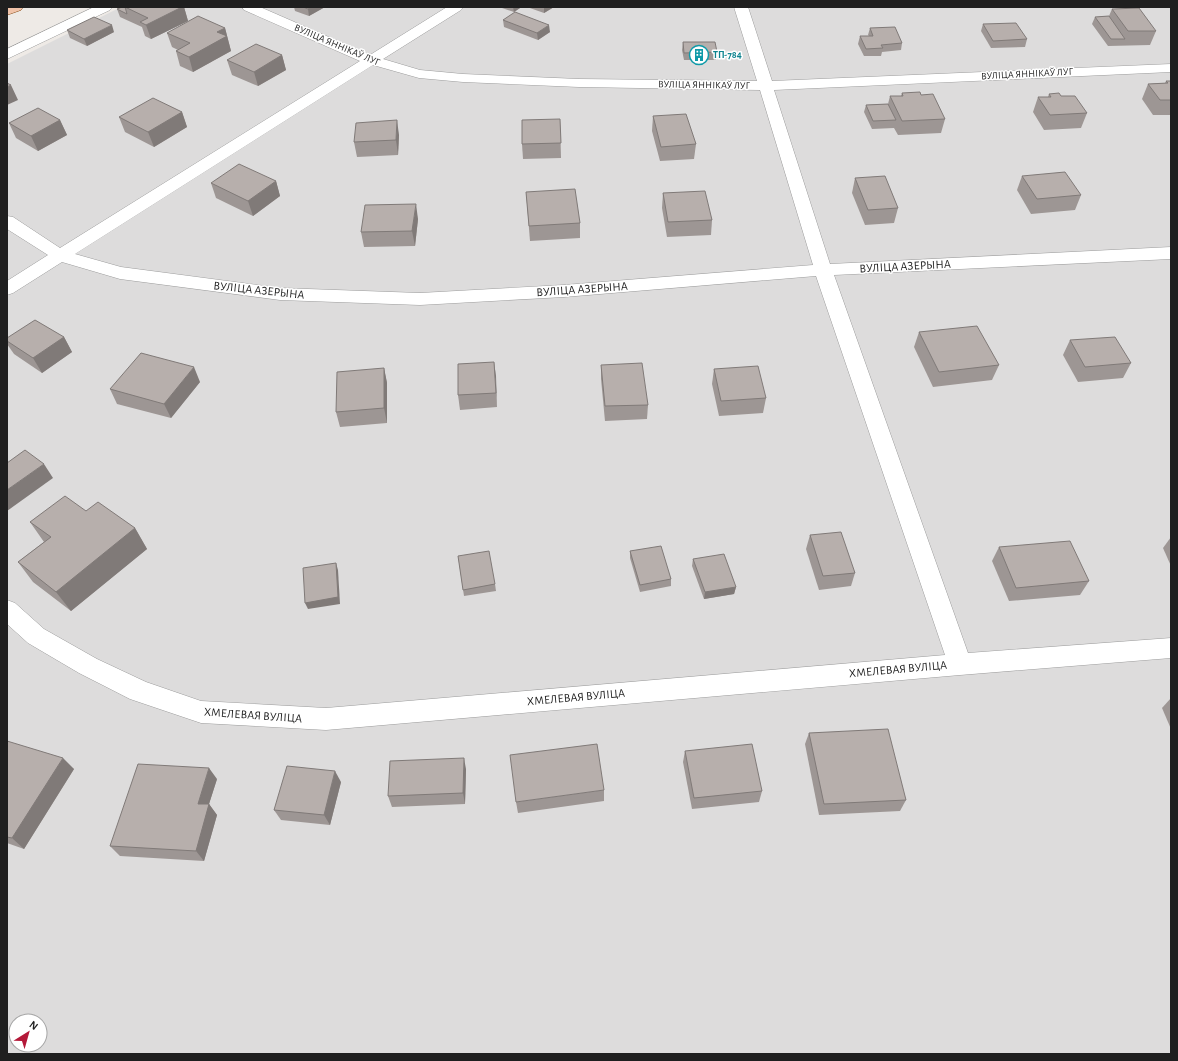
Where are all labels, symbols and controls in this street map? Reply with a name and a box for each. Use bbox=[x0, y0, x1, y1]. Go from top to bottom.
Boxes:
street label: ВУЛІЦА ЯННІКАЎ ЛУГ bbox=[293, 21, 382, 68]
building icon: ТП-784 bbox=[688, 44, 710, 66]
place label: ТП-784 bbox=[713, 50, 742, 60]
street label: ВУЛІЦА ЯННІКАЎ ЛУГ bbox=[981, 66, 1074, 81]
street label: ВУЛІЦА ЯННІКАЎ ЛУГ bbox=[658, 78, 751, 91]
street label: ВУЛІЦА АЗЕРЫНА bbox=[859, 258, 951, 274]
street label: ВУЛІЦА АЗЕРЫНА bbox=[213, 279, 305, 301]
street label: ВУЛІЦА АЗЕРЫНА bbox=[536, 280, 628, 298]
street label: ХМЕЛЕВАЯ ВУЛІЦА bbox=[848, 659, 948, 679]
street label: ХМЕЛЕВАЯ ВУЛІЦА bbox=[526, 687, 626, 707]
street label: ХМЕЛЕВАЯ ВУЛІЦА bbox=[203, 706, 303, 724]
north arrow bbox=[8, 1013, 48, 1053]
text: N bbox=[27, 1019, 40, 1032]

